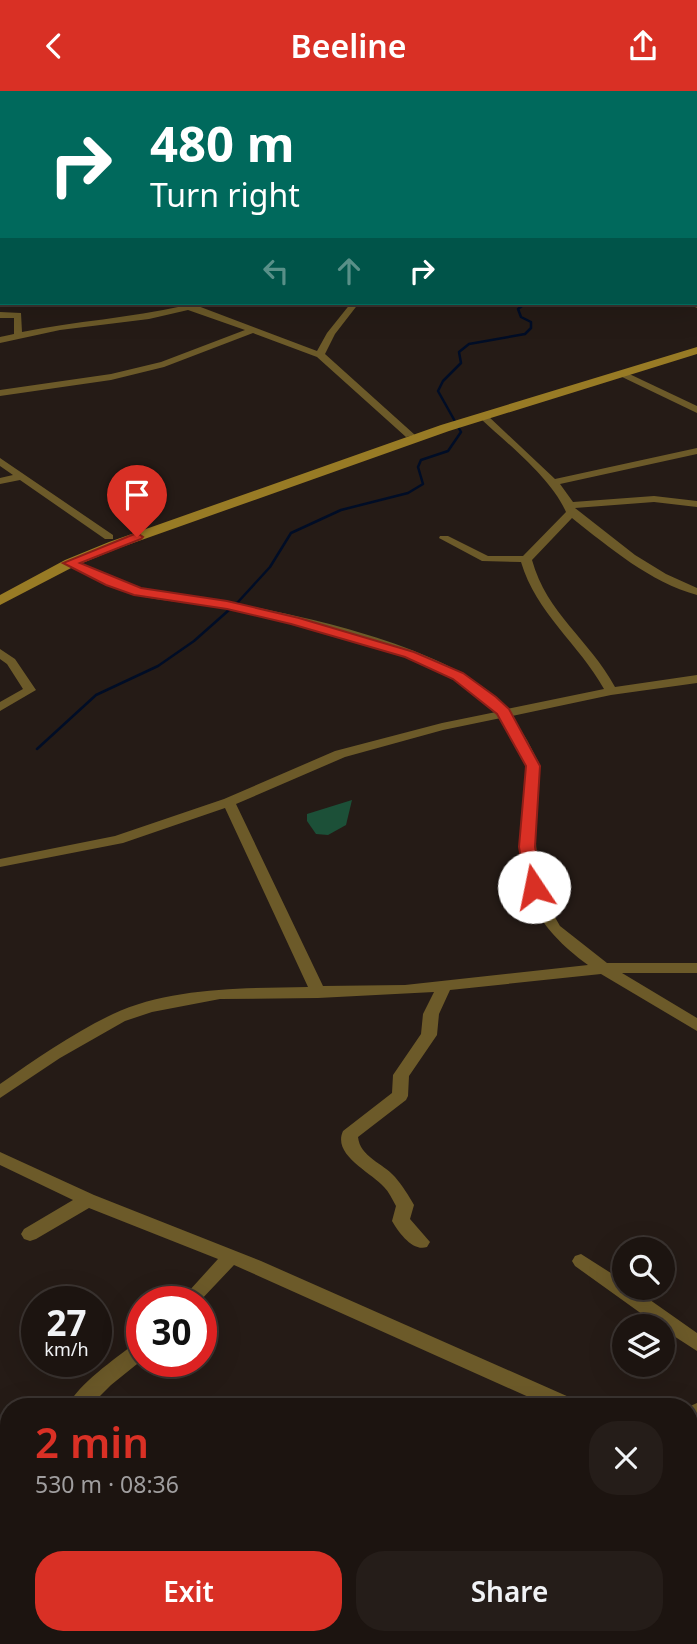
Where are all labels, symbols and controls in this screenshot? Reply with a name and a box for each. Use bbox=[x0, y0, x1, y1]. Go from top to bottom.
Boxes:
text: Beeline bbox=[291, 24, 406, 67]
icon: back bbox=[35, 27, 73, 65]
icon: share bbox=[624, 27, 662, 65]
text: 480 m bbox=[150, 110, 295, 176]
icon: right bbox=[35, 119, 126, 210]
text: Turn right bbox=[150, 173, 300, 216]
icon: left bbox=[257, 252, 295, 290]
icon: ahead bbox=[330, 252, 368, 290]
icon: right bbox=[403, 252, 441, 290]
pin bbox=[107, 465, 167, 537]
icon: arrive bbox=[118, 476, 156, 514]
position arrow bbox=[497, 850, 571, 924]
map controls bbox=[612, 1237, 675, 1377]
button: search bbox=[612, 1237, 675, 1300]
speed limit sign: 30 bbox=[126, 1286, 217, 1377]
text: 27 bbox=[46, 1299, 87, 1346]
button: layers bbox=[612, 1314, 675, 1377]
text: km/h bbox=[44, 1337, 89, 1361]
text: 2 min bbox=[35, 1413, 149, 1470]
button: close bbox=[589, 1421, 663, 1495]
text: 530 m · 08:36 bbox=[35, 1468, 179, 1500]
button: Exit bbox=[35, 1551, 342, 1631]
button: Share bbox=[356, 1551, 663, 1631]

